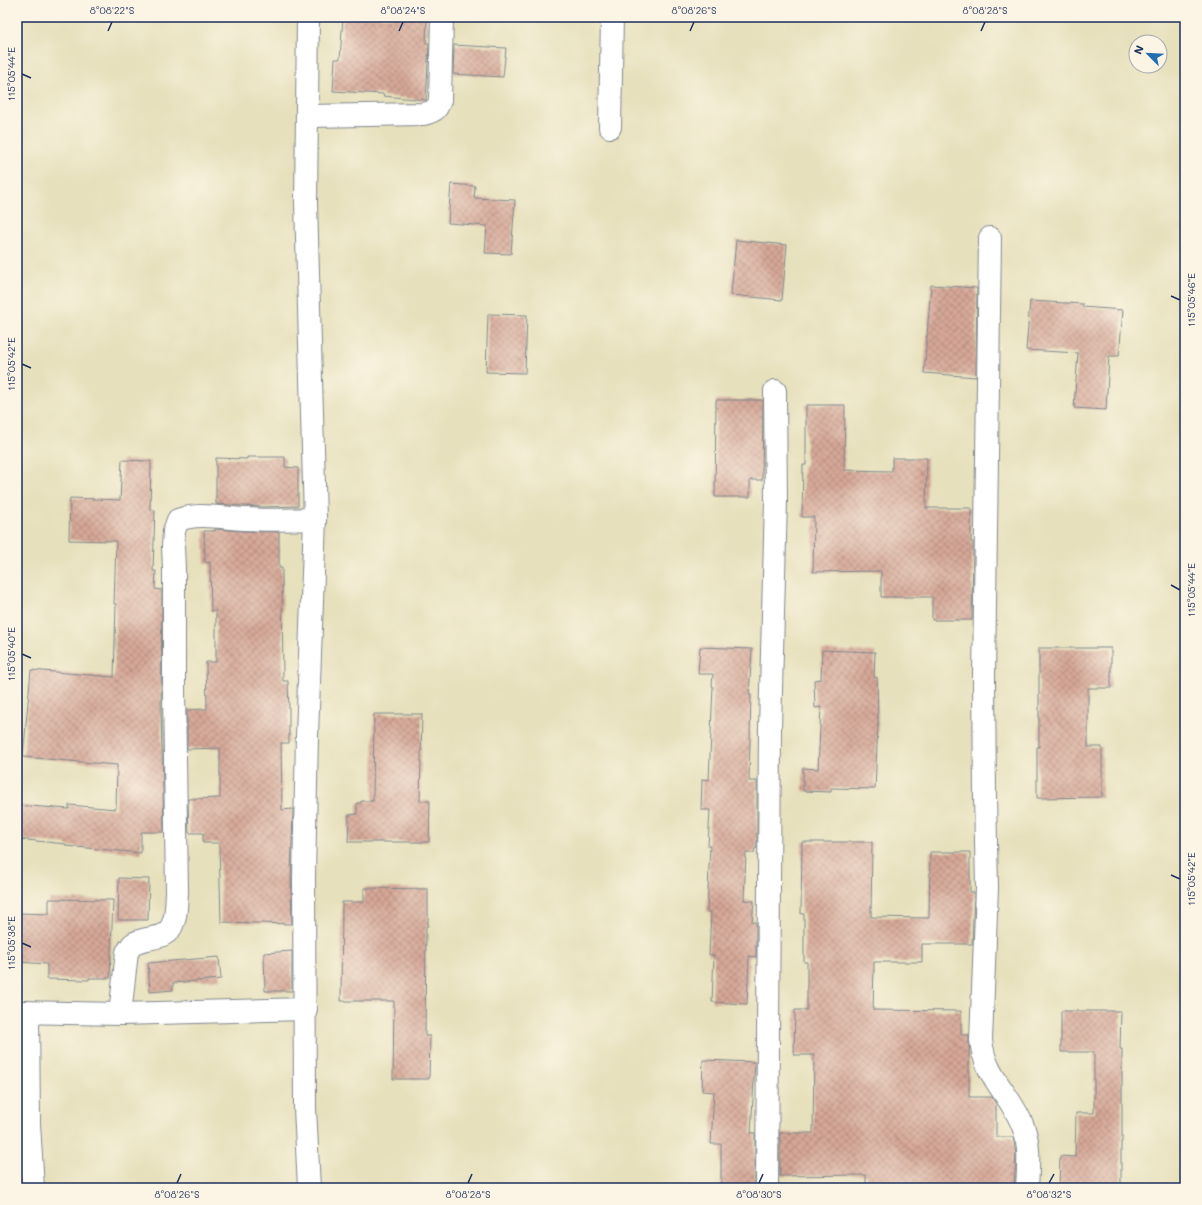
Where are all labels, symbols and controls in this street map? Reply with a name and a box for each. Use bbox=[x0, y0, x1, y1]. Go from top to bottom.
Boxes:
text: 8°08'22"S bbox=[90, 3, 135, 17]
text: 8°08'24"S bbox=[381, 3, 426, 17]
text: 8°08'26"S bbox=[671, 3, 717, 17]
text: 8°08'28"S bbox=[962, 3, 1008, 17]
north arrow bbox=[1128, 34, 1168, 74]
text: N bbox=[1130, 43, 1147, 57]
text: 115°05'44"E bbox=[4, 47, 18, 101]
text: 115°05'46"E bbox=[1184, 273, 1198, 327]
text: 115°05'42"E bbox=[4, 337, 18, 391]
text: 115°05'44"E bbox=[1184, 563, 1198, 617]
text: 115°05'40"E bbox=[4, 627, 18, 681]
text: 115°05'42"E bbox=[1184, 852, 1198, 906]
text: 115°05'38"E bbox=[4, 916, 18, 970]
text: 8°08'26"S bbox=[154, 1187, 200, 1201]
text: 8°08'28"S bbox=[445, 1187, 491, 1201]
text: 8°08'30"S bbox=[736, 1187, 782, 1201]
text: 8°08'32"S bbox=[1027, 1187, 1072, 1201]

